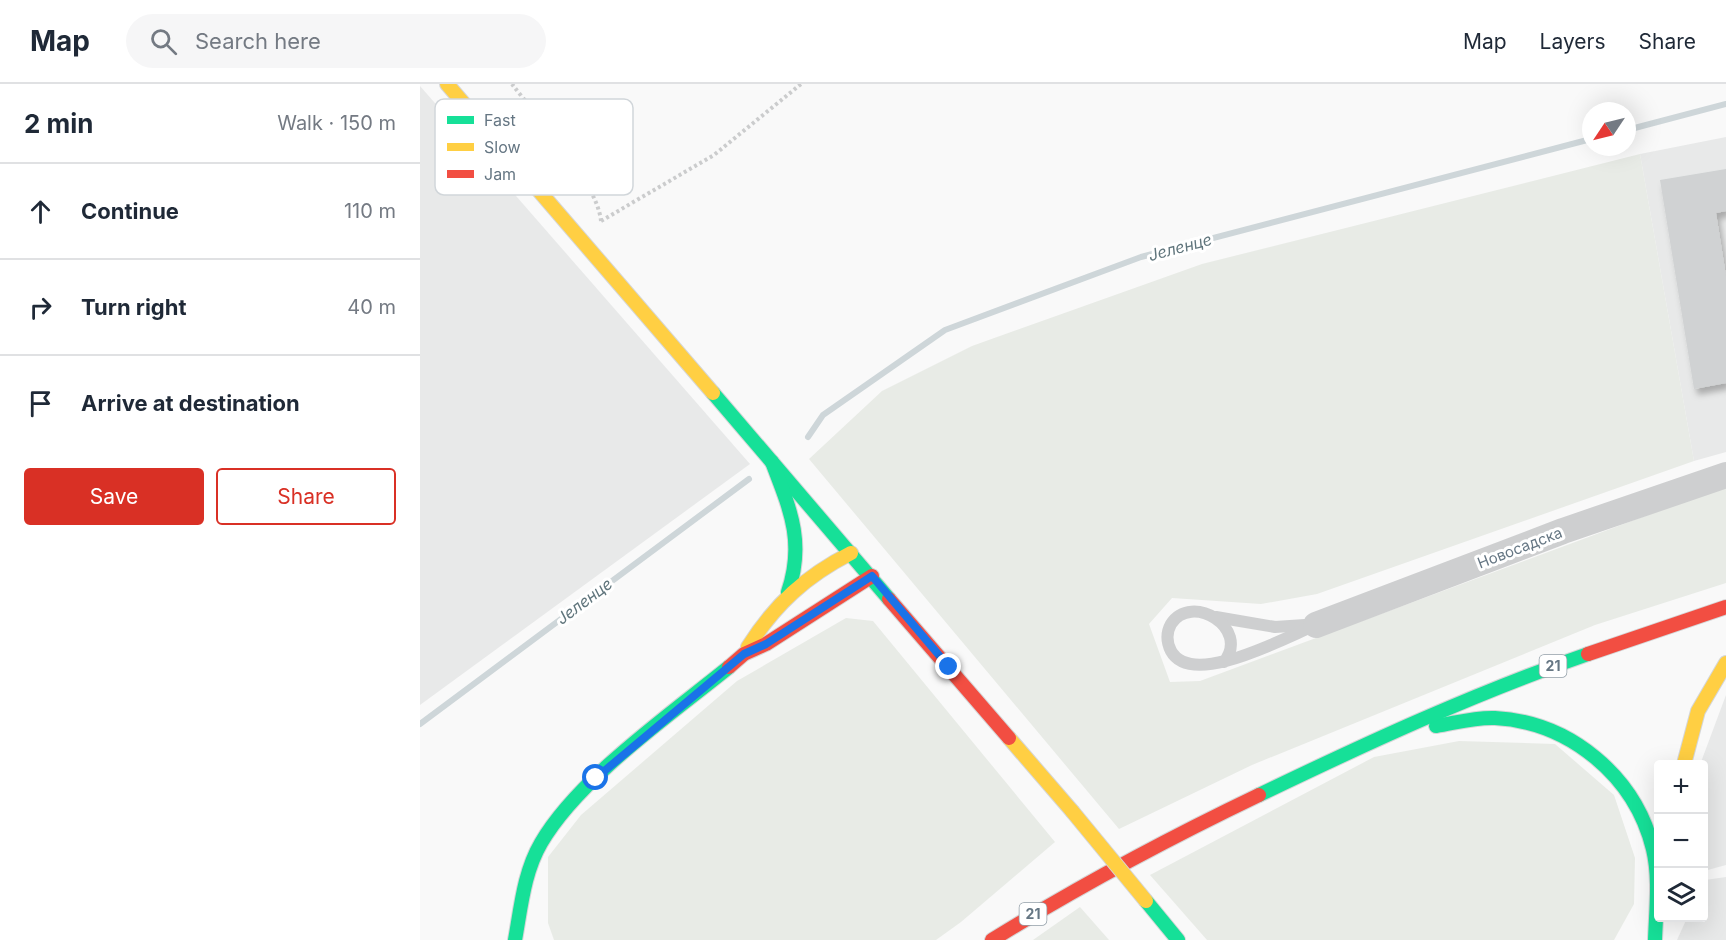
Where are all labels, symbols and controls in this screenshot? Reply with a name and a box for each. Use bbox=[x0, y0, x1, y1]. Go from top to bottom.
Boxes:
search box bbox=[126, 14, 546, 68]
text: Map bbox=[30, 24, 90, 58]
icon: search bbox=[147, 25, 180, 58]
text: Search here bbox=[195, 28, 321, 54]
text: Map bbox=[1463, 29, 1507, 54]
text: Layers bbox=[1540, 29, 1606, 54]
text: Share bbox=[1639, 29, 1696, 54]
legend bbox=[435, 99, 633, 195]
north arrow bbox=[1582, 102, 1636, 156]
text: 2 min bbox=[24, 108, 94, 139]
text: Fast bbox=[484, 110, 516, 130]
text: Walk · 150 m bbox=[277, 111, 396, 135]
text: Slow bbox=[484, 137, 521, 157]
text: Jam bbox=[484, 164, 516, 184]
icon: ahead bbox=[24, 195, 57, 228]
text: Continue bbox=[81, 198, 179, 224]
text: 110 m bbox=[344, 199, 396, 223]
water label: Јеленце bbox=[1146, 229, 1214, 265]
icon: right bbox=[24, 291, 57, 324]
text: Turn right bbox=[81, 294, 187, 320]
text: 40 m bbox=[347, 295, 396, 319]
icon: arrive bbox=[24, 387, 57, 420]
text: Arrive at destination bbox=[81, 390, 300, 416]
button: Save bbox=[24, 468, 204, 525]
button: Share bbox=[216, 468, 396, 525]
street label: Новосадска bbox=[1475, 523, 1565, 572]
water label: Јеленце bbox=[552, 573, 616, 629]
route end bbox=[935, 653, 961, 679]
road number: 21 bbox=[1540, 655, 1566, 677]
map controls bbox=[1654, 760, 1708, 922]
button: + bbox=[1654, 760, 1708, 814]
route start bbox=[582, 764, 608, 790]
button: − bbox=[1654, 814, 1708, 868]
button: layers bbox=[1654, 868, 1708, 922]
road number: 21 bbox=[1020, 903, 1046, 925]

